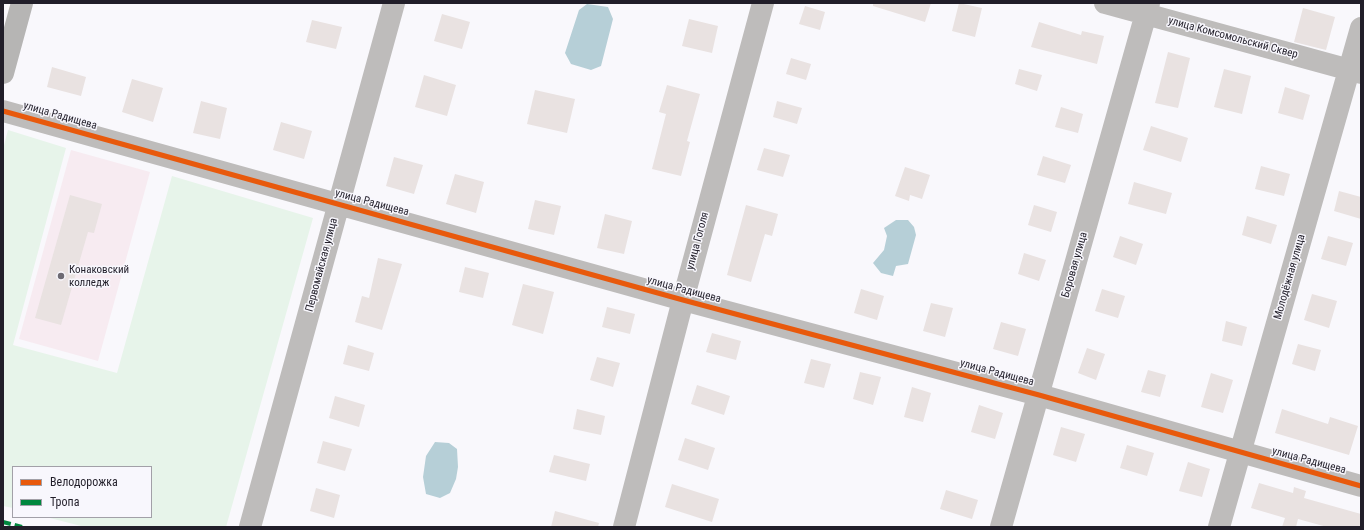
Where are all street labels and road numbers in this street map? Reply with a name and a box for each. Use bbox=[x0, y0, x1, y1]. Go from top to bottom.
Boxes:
street label: улица Комсомольский Сквер bbox=[1167, 14, 1299, 62]
street label: улица Радищева bbox=[22, 99, 98, 133]
street label: улица Радищева bbox=[334, 187, 410, 219]
street label: улица Гоголя bbox=[684, 211, 712, 271]
street label: Первомайская улица bbox=[303, 217, 341, 313]
street label: Боровая улица bbox=[1059, 231, 1091, 299]
street label: Молодёжная улица bbox=[1272, 233, 1308, 321]
street label: улица Радищева bbox=[646, 274, 722, 306]
street label: улица Радищева bbox=[959, 357, 1035, 389]
street label: улица Радищева bbox=[1271, 445, 1347, 477]

